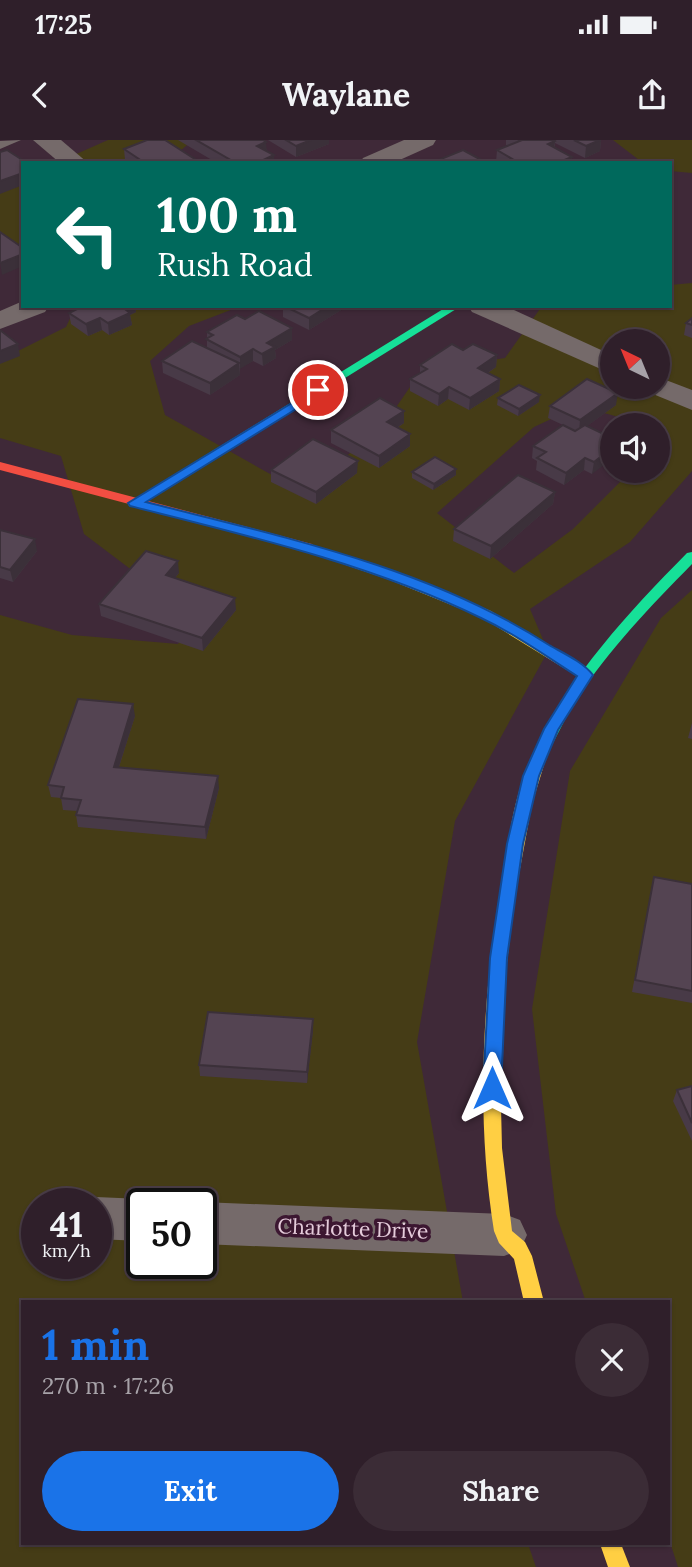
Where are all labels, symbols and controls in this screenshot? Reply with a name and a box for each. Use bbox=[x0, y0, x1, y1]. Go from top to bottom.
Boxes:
text: 17:25 bbox=[35, 8, 92, 41]
text: Waylane bbox=[282, 74, 410, 115]
icon: back bbox=[21, 76, 59, 114]
icon: share bbox=[633, 76, 671, 114]
text: 100 m bbox=[157, 183, 297, 245]
icon: left bbox=[42, 189, 133, 280]
text: Rush Road bbox=[157, 244, 313, 285]
north arrow bbox=[600, 329, 670, 399]
map controls bbox=[600, 329, 670, 483]
pin bbox=[288, 360, 348, 420]
icon: arrive bbox=[299, 371, 337, 409]
button: sound bbox=[600, 413, 670, 483]
position arrow bbox=[455, 1051, 529, 1125]
speed limit sign: 50 bbox=[126, 1188, 217, 1279]
text: 41 bbox=[50, 1202, 83, 1247]
street label: Charlotte Drive bbox=[277, 1212, 429, 1245]
text: km/h bbox=[42, 1239, 91, 1262]
text: 1 min bbox=[42, 1318, 149, 1372]
button: close bbox=[575, 1323, 649, 1397]
text: 270 m · 17:26 bbox=[42, 1371, 174, 1400]
button: Exit bbox=[42, 1451, 339, 1531]
button: Share bbox=[353, 1451, 649, 1531]

